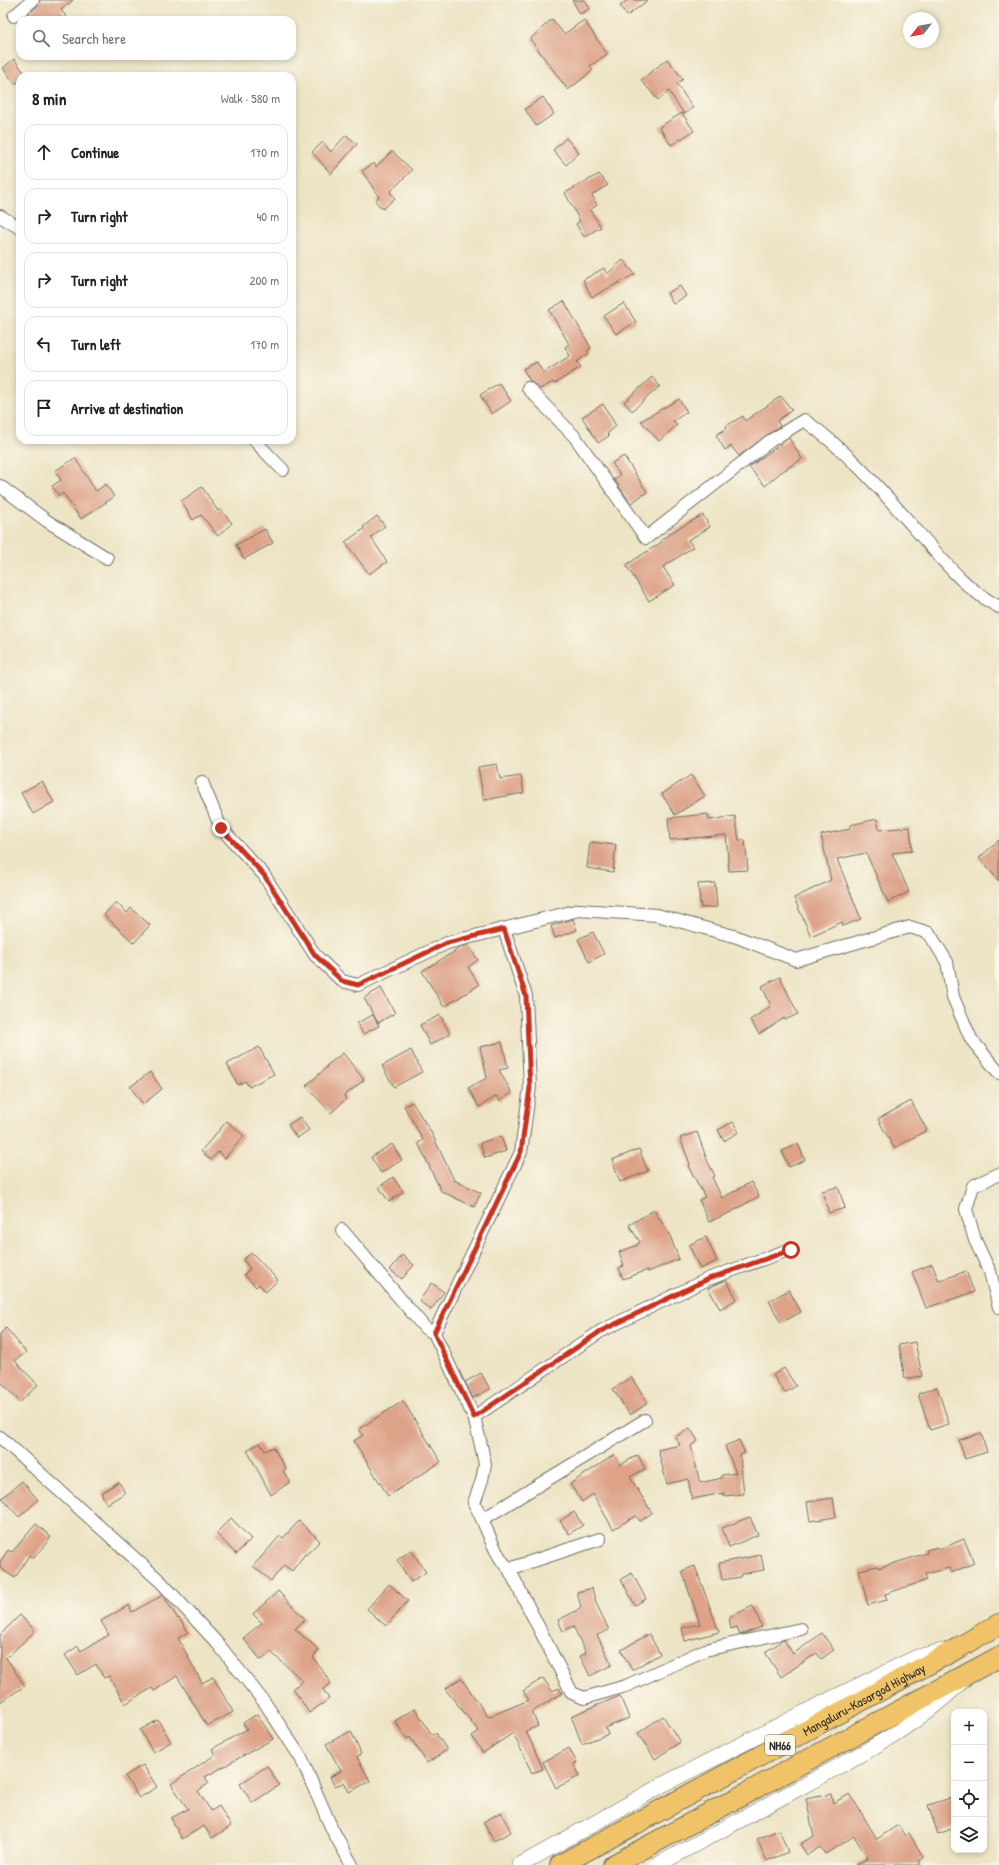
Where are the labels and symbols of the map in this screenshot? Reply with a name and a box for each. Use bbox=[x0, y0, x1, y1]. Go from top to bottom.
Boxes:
north arrow bbox=[903, 12, 939, 48]
route end bbox=[212, 819, 230, 837]
route start bbox=[782, 1241, 800, 1259]
street label: Mangaluru-Kasargod Highway bbox=[799, 1658, 929, 1740]
road number: NH66 bbox=[765, 1735, 795, 1755]

